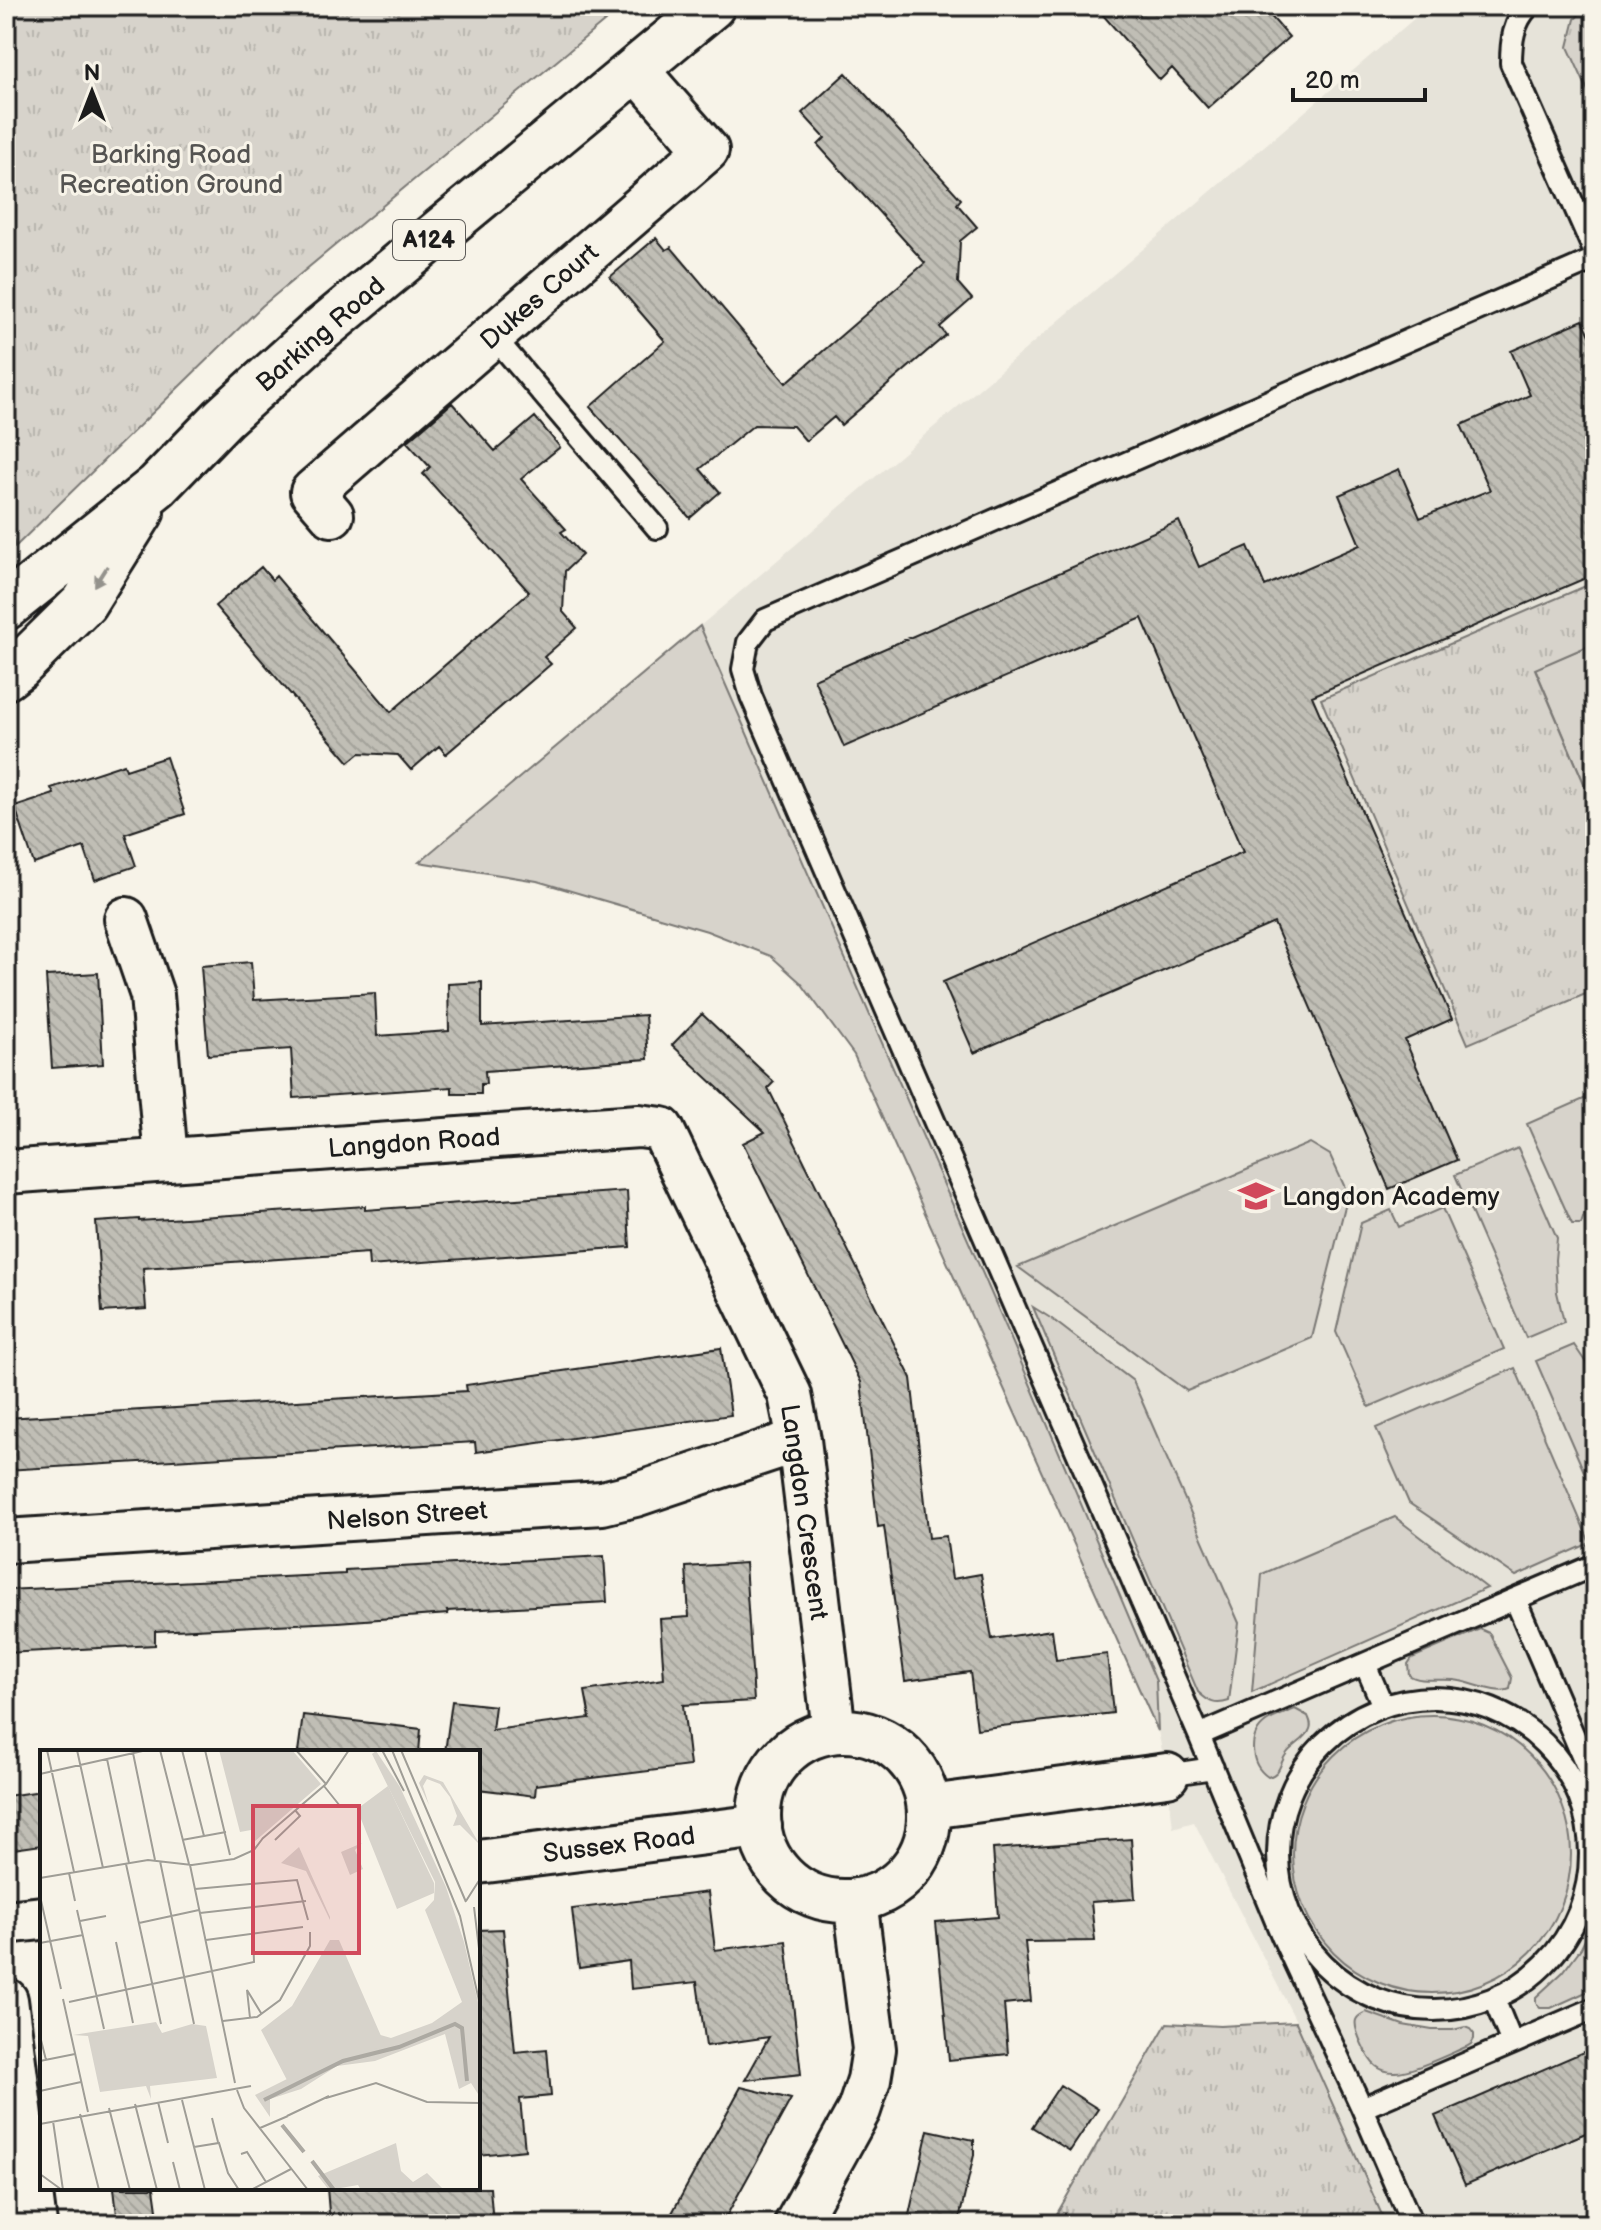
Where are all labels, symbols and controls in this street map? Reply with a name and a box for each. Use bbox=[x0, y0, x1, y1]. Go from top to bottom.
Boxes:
north arrow bbox=[52, 52, 132, 132]
scale bar bbox=[1293, 52, 1425, 102]
text: N bbox=[84, 60, 100, 87]
text: 20 m bbox=[1305, 66, 1360, 95]
park label: Barking Road Recreation Ground bbox=[59, 140, 283, 201]
road number: A124 bbox=[393, 220, 465, 260]
street label: Dukes Court bbox=[475, 237, 605, 357]
street label: Barking Road bbox=[250, 271, 392, 399]
one-way arrow bbox=[94, 565, 108, 587]
street label: Langdon Road bbox=[327, 1122, 501, 1165]
school or university icon: Langdon Academy bbox=[1237, 1177, 1275, 1215]
place label: Langdon Academy bbox=[1282, 1182, 1500, 1213]
street label: Langdon Crescent bbox=[773, 1402, 834, 1622]
street label: Nelson Street bbox=[326, 1495, 488, 1538]
inset map bbox=[40, 1750, 480, 2190]
street label: Sussex Road bbox=[541, 1821, 697, 1870]

